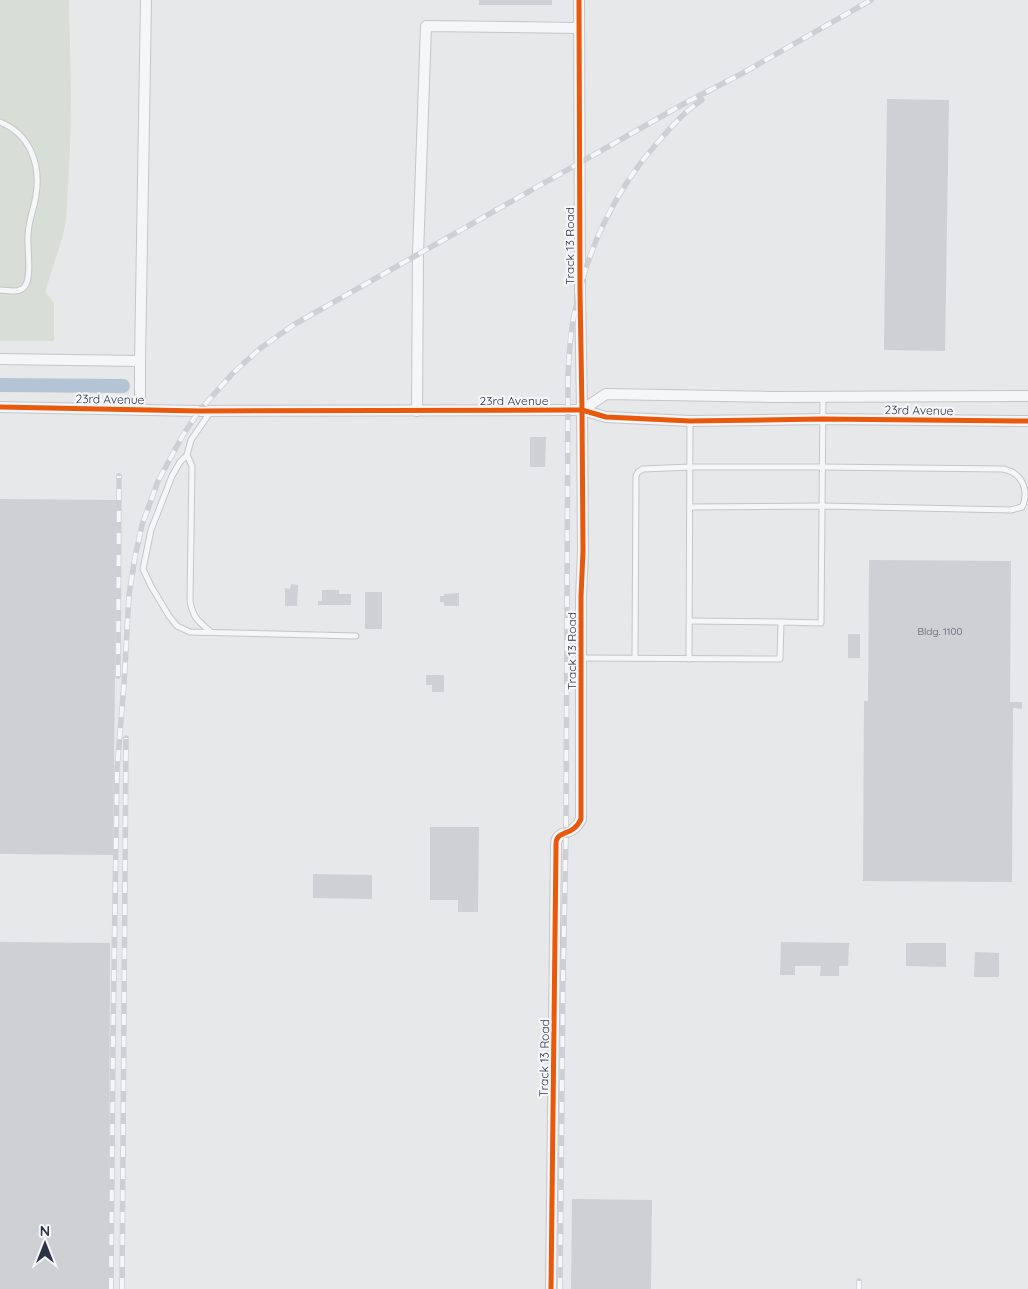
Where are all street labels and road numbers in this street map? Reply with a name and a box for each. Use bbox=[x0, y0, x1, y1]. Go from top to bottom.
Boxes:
street label: Track 13 Road bbox=[562, 207, 577, 285]
street label: 23rd Avenue bbox=[75, 391, 145, 407]
street label: 23rd Avenue bbox=[480, 393, 549, 408]
street label: 23rd Avenue bbox=[884, 402, 954, 418]
street label: Track 13 Road bbox=[564, 612, 579, 690]
street label: Track 13 Road bbox=[536, 1019, 552, 1097]

